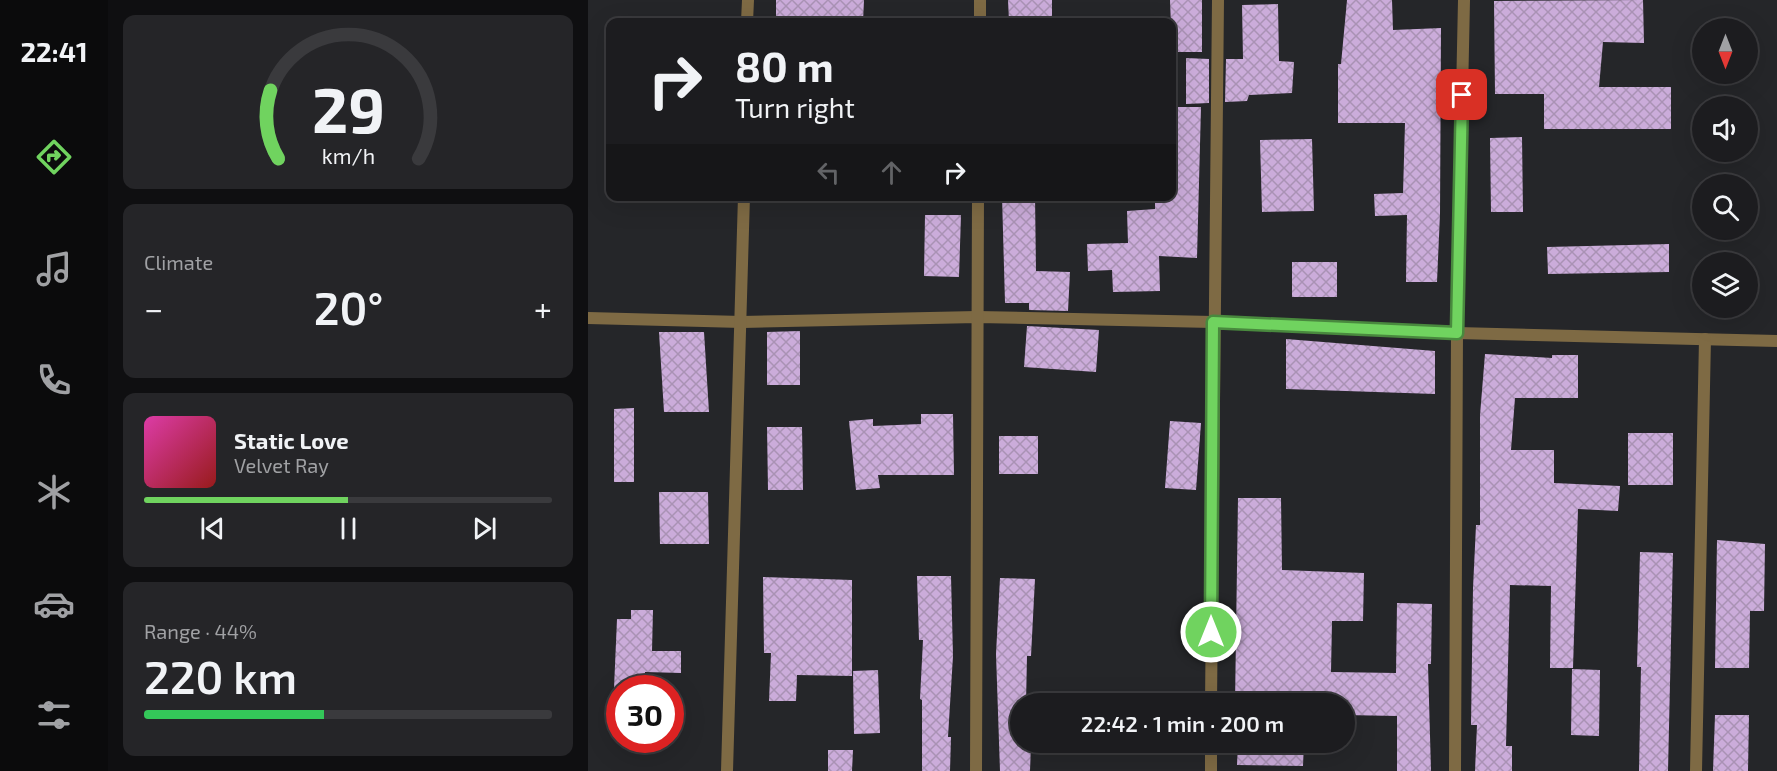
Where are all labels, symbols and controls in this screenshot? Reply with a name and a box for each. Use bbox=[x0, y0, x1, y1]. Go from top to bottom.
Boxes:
north arrow bbox=[1692, 18, 1758, 84]
map controls bbox=[1692, 18, 1758, 318]
text: 22:41 bbox=[20, 35, 88, 67]
text: 80 m bbox=[735, 40, 834, 90]
icon: right bbox=[636, 42, 714, 120]
pin bbox=[1436, 69, 1487, 120]
text: 29 bbox=[311, 71, 385, 146]
icon: arrive bbox=[1445, 78, 1478, 111]
text: Turn right bbox=[735, 91, 855, 123]
button: sound bbox=[1692, 96, 1758, 162]
icon: directions bbox=[33, 136, 75, 178]
text: km/h bbox=[321, 143, 375, 168]
icon: left bbox=[812, 156, 845, 189]
icon: ahead bbox=[875, 156, 908, 189]
icon: right bbox=[938, 156, 971, 189]
button: search bbox=[1692, 174, 1758, 240]
icon: music bbox=[33, 248, 75, 290]
text: Climate bbox=[144, 250, 213, 274]
button: layers bbox=[1692, 252, 1758, 318]
text: 20° bbox=[314, 280, 383, 334]
text: − bbox=[144, 288, 163, 328]
text: + bbox=[534, 288, 552, 328]
icon: phone bbox=[33, 359, 75, 401]
text: Static Love bbox=[234, 427, 349, 453]
text: Velvet Ray bbox=[234, 453, 329, 477]
icon: climate bbox=[33, 471, 75, 513]
icon: previous bbox=[196, 512, 229, 545]
icon: pause bbox=[332, 512, 365, 545]
icon: next bbox=[468, 512, 501, 545]
icon: car bbox=[33, 583, 75, 625]
position arrow bbox=[1179, 600, 1243, 664]
text: Range · 44% bbox=[144, 619, 257, 643]
text: 220 km bbox=[144, 649, 297, 703]
speed limit sign: 30 bbox=[606, 675, 684, 753]
icon: filters bbox=[33, 694, 75, 736]
text: 22:42 · 1 min · 200 m bbox=[1081, 710, 1284, 736]

